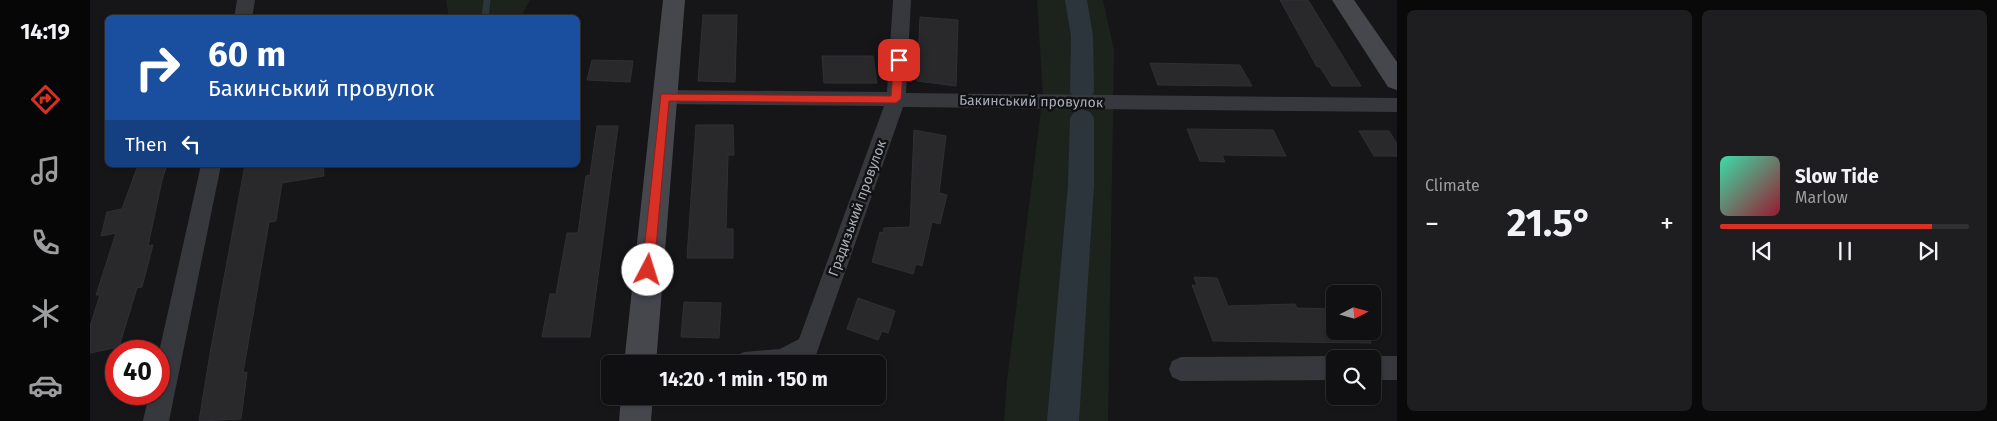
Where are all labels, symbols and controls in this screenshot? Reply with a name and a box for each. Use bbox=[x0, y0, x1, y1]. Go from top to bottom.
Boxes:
text: 14:19 bbox=[20, 18, 70, 45]
text: 60 m bbox=[208, 33, 286, 75]
icon: right bbox=[125, 35, 190, 100]
pin bbox=[878, 39, 920, 81]
icon: arrive bbox=[885, 46, 913, 74]
text: Бакинський провулок bbox=[208, 75, 434, 102]
icon: directions bbox=[28, 82, 63, 117]
street label: Бакинський провулок bbox=[959, 92, 1104, 111]
icon: left bbox=[177, 130, 205, 158]
text: Then bbox=[125, 133, 167, 156]
street label: Градизький провулок bbox=[825, 137, 890, 279]
icon: music bbox=[28, 153, 63, 188]
text: Slow Tide bbox=[1795, 165, 1879, 188]
text: Climate bbox=[1425, 176, 1480, 195]
text: Marlow bbox=[1795, 188, 1848, 207]
text: 21.5° bbox=[1507, 200, 1592, 246]
text: − bbox=[1425, 207, 1439, 240]
text: + bbox=[1660, 207, 1674, 240]
icon: phone bbox=[28, 225, 63, 260]
icon: previous bbox=[1748, 237, 1776, 265]
icon: pause bbox=[1831, 237, 1859, 265]
icon: next bbox=[1914, 237, 1942, 265]
position arrow bbox=[621, 243, 673, 295]
north arrow bbox=[1326, 285, 1381, 340]
map controls bbox=[1326, 285, 1381, 405]
icon: climate bbox=[28, 296, 63, 331]
speed limit sign: 40 bbox=[105, 340, 170, 405]
button: search bbox=[1326, 350, 1381, 405]
icon: car bbox=[28, 368, 63, 403]
text: 14:20 · 1 min · 150 m bbox=[659, 368, 828, 391]

